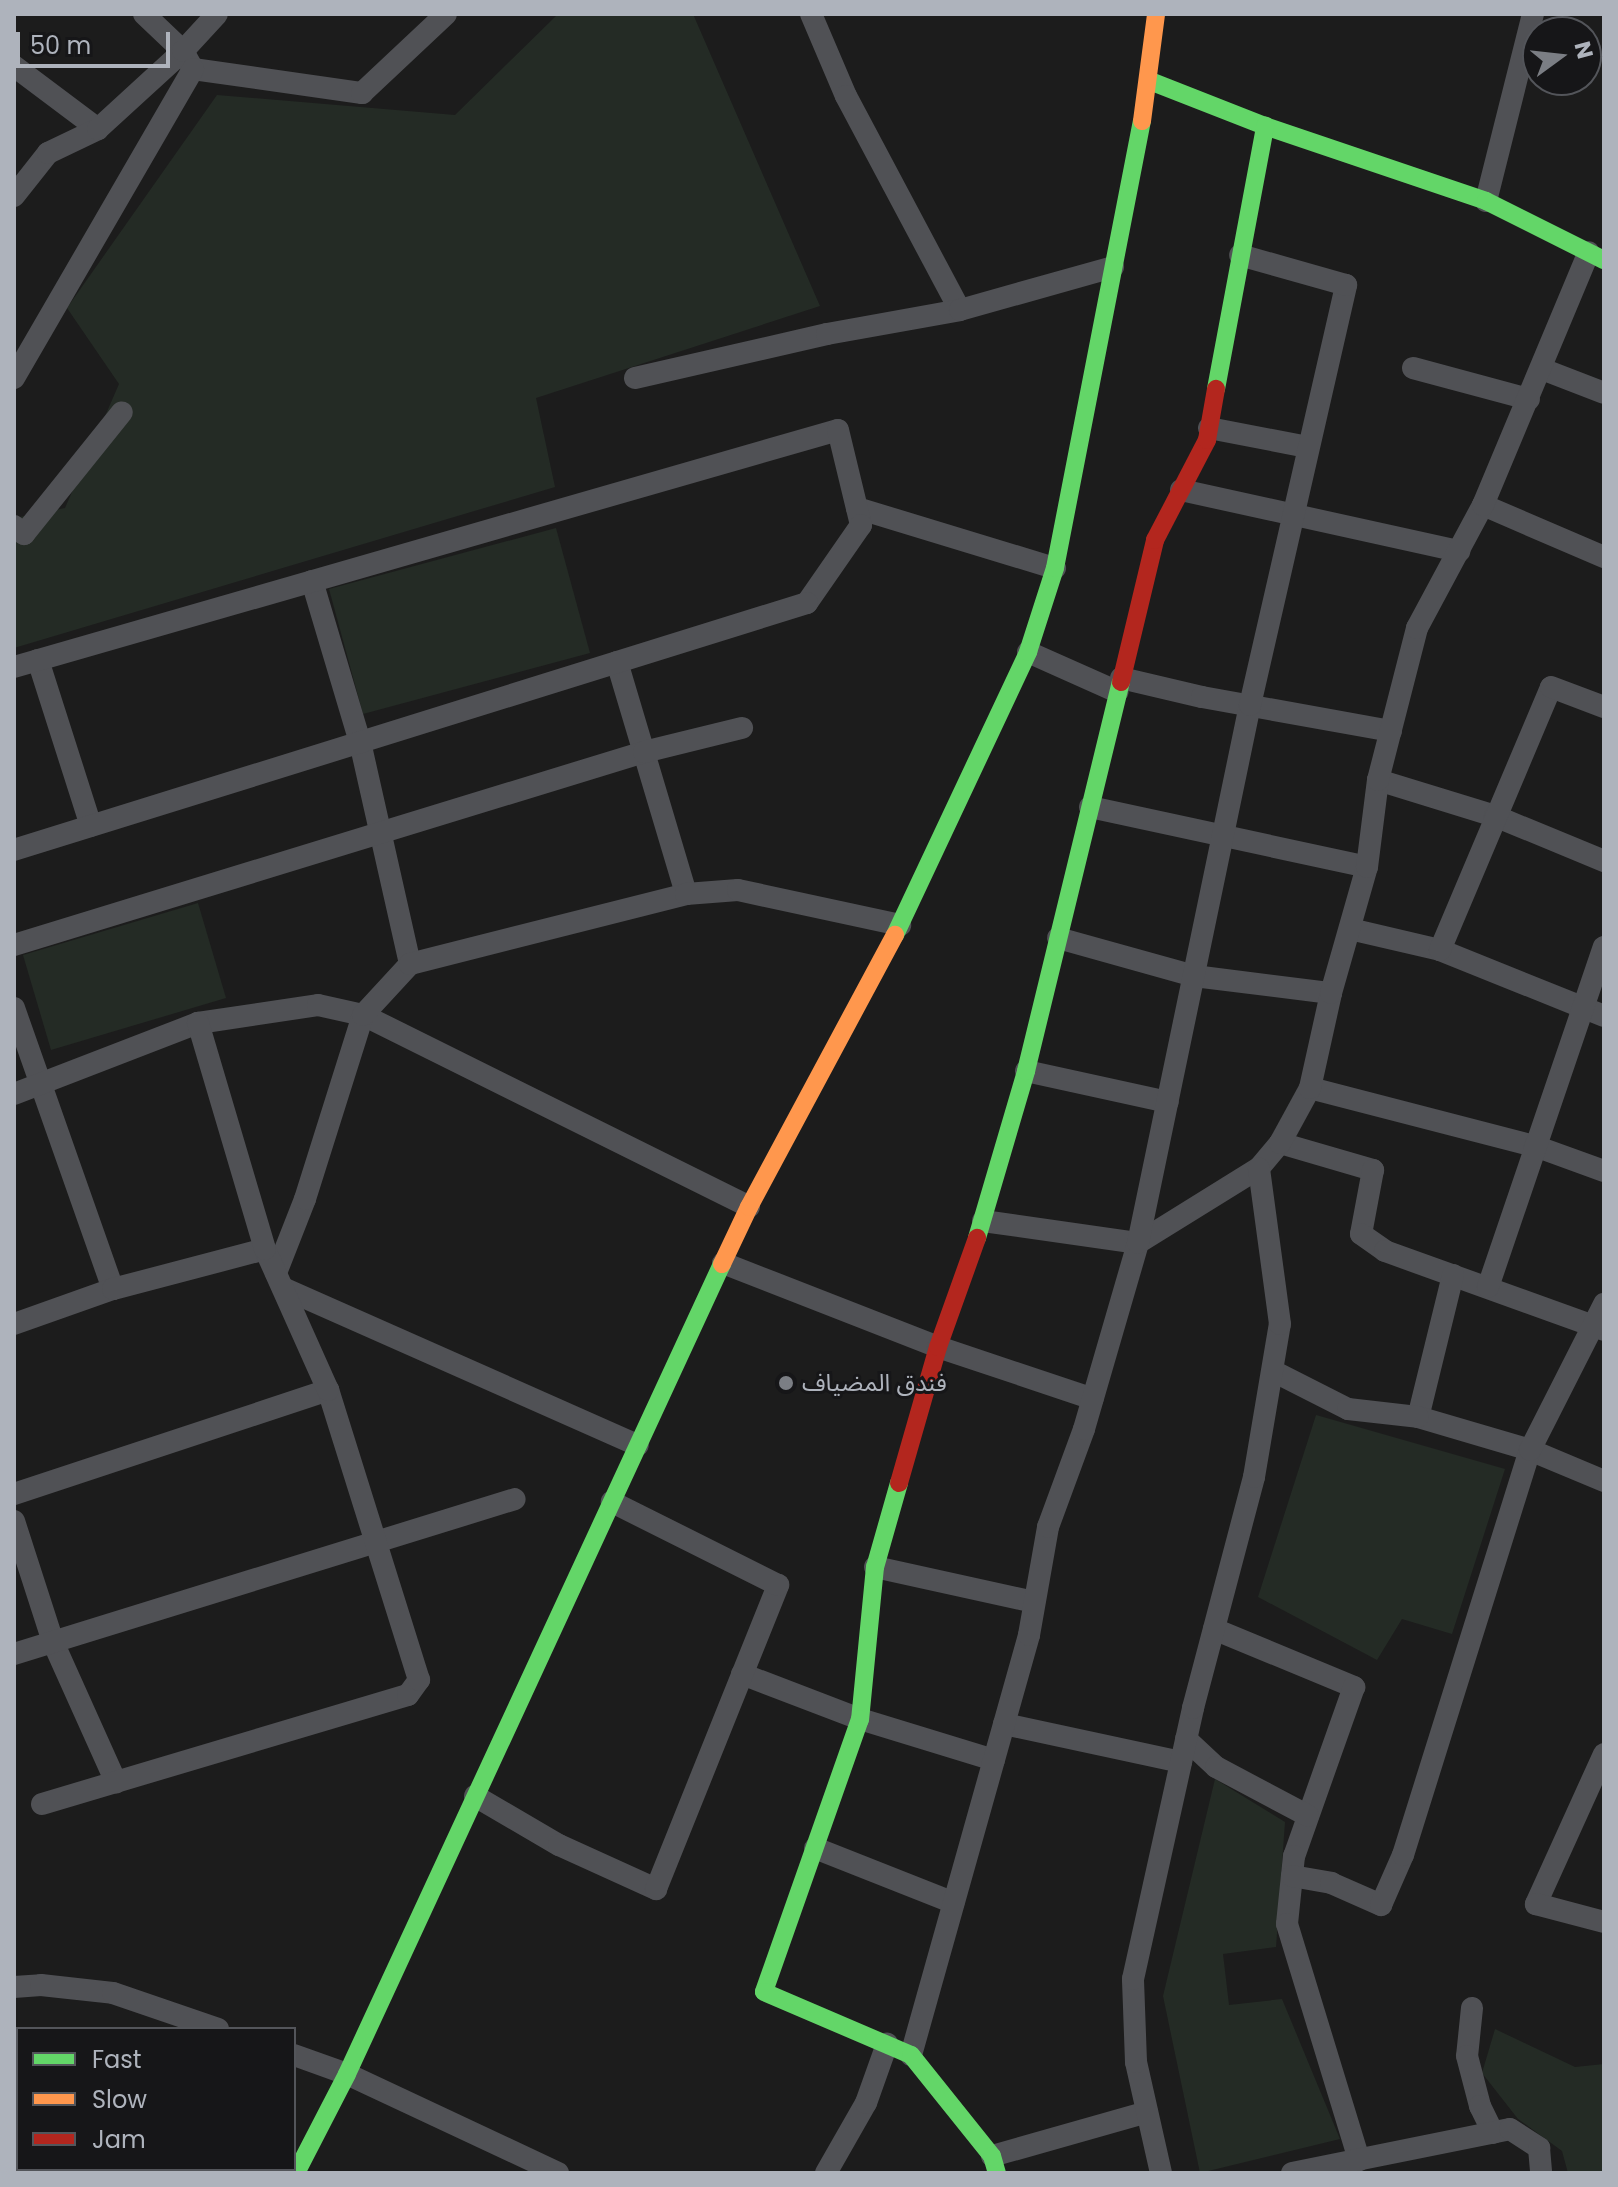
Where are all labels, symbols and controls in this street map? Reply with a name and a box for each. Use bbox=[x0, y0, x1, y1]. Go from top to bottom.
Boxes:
scale bar bbox=[20, 16, 174, 66]
north arrow bbox=[1522, 16, 1602, 96]
text: 50 m bbox=[30, 29, 91, 62]
text: N bbox=[1567, 38, 1601, 62]
place label: فندق المضياف bbox=[802, 1369, 947, 1397]
marker: فندق المضياف bbox=[777, 1374, 795, 1392]
legend bbox=[16, 2027, 296, 2171]
text: Fast bbox=[92, 2043, 142, 2076]
text: Slow bbox=[92, 2083, 147, 2116]
text: Jam bbox=[92, 2123, 146, 2156]

